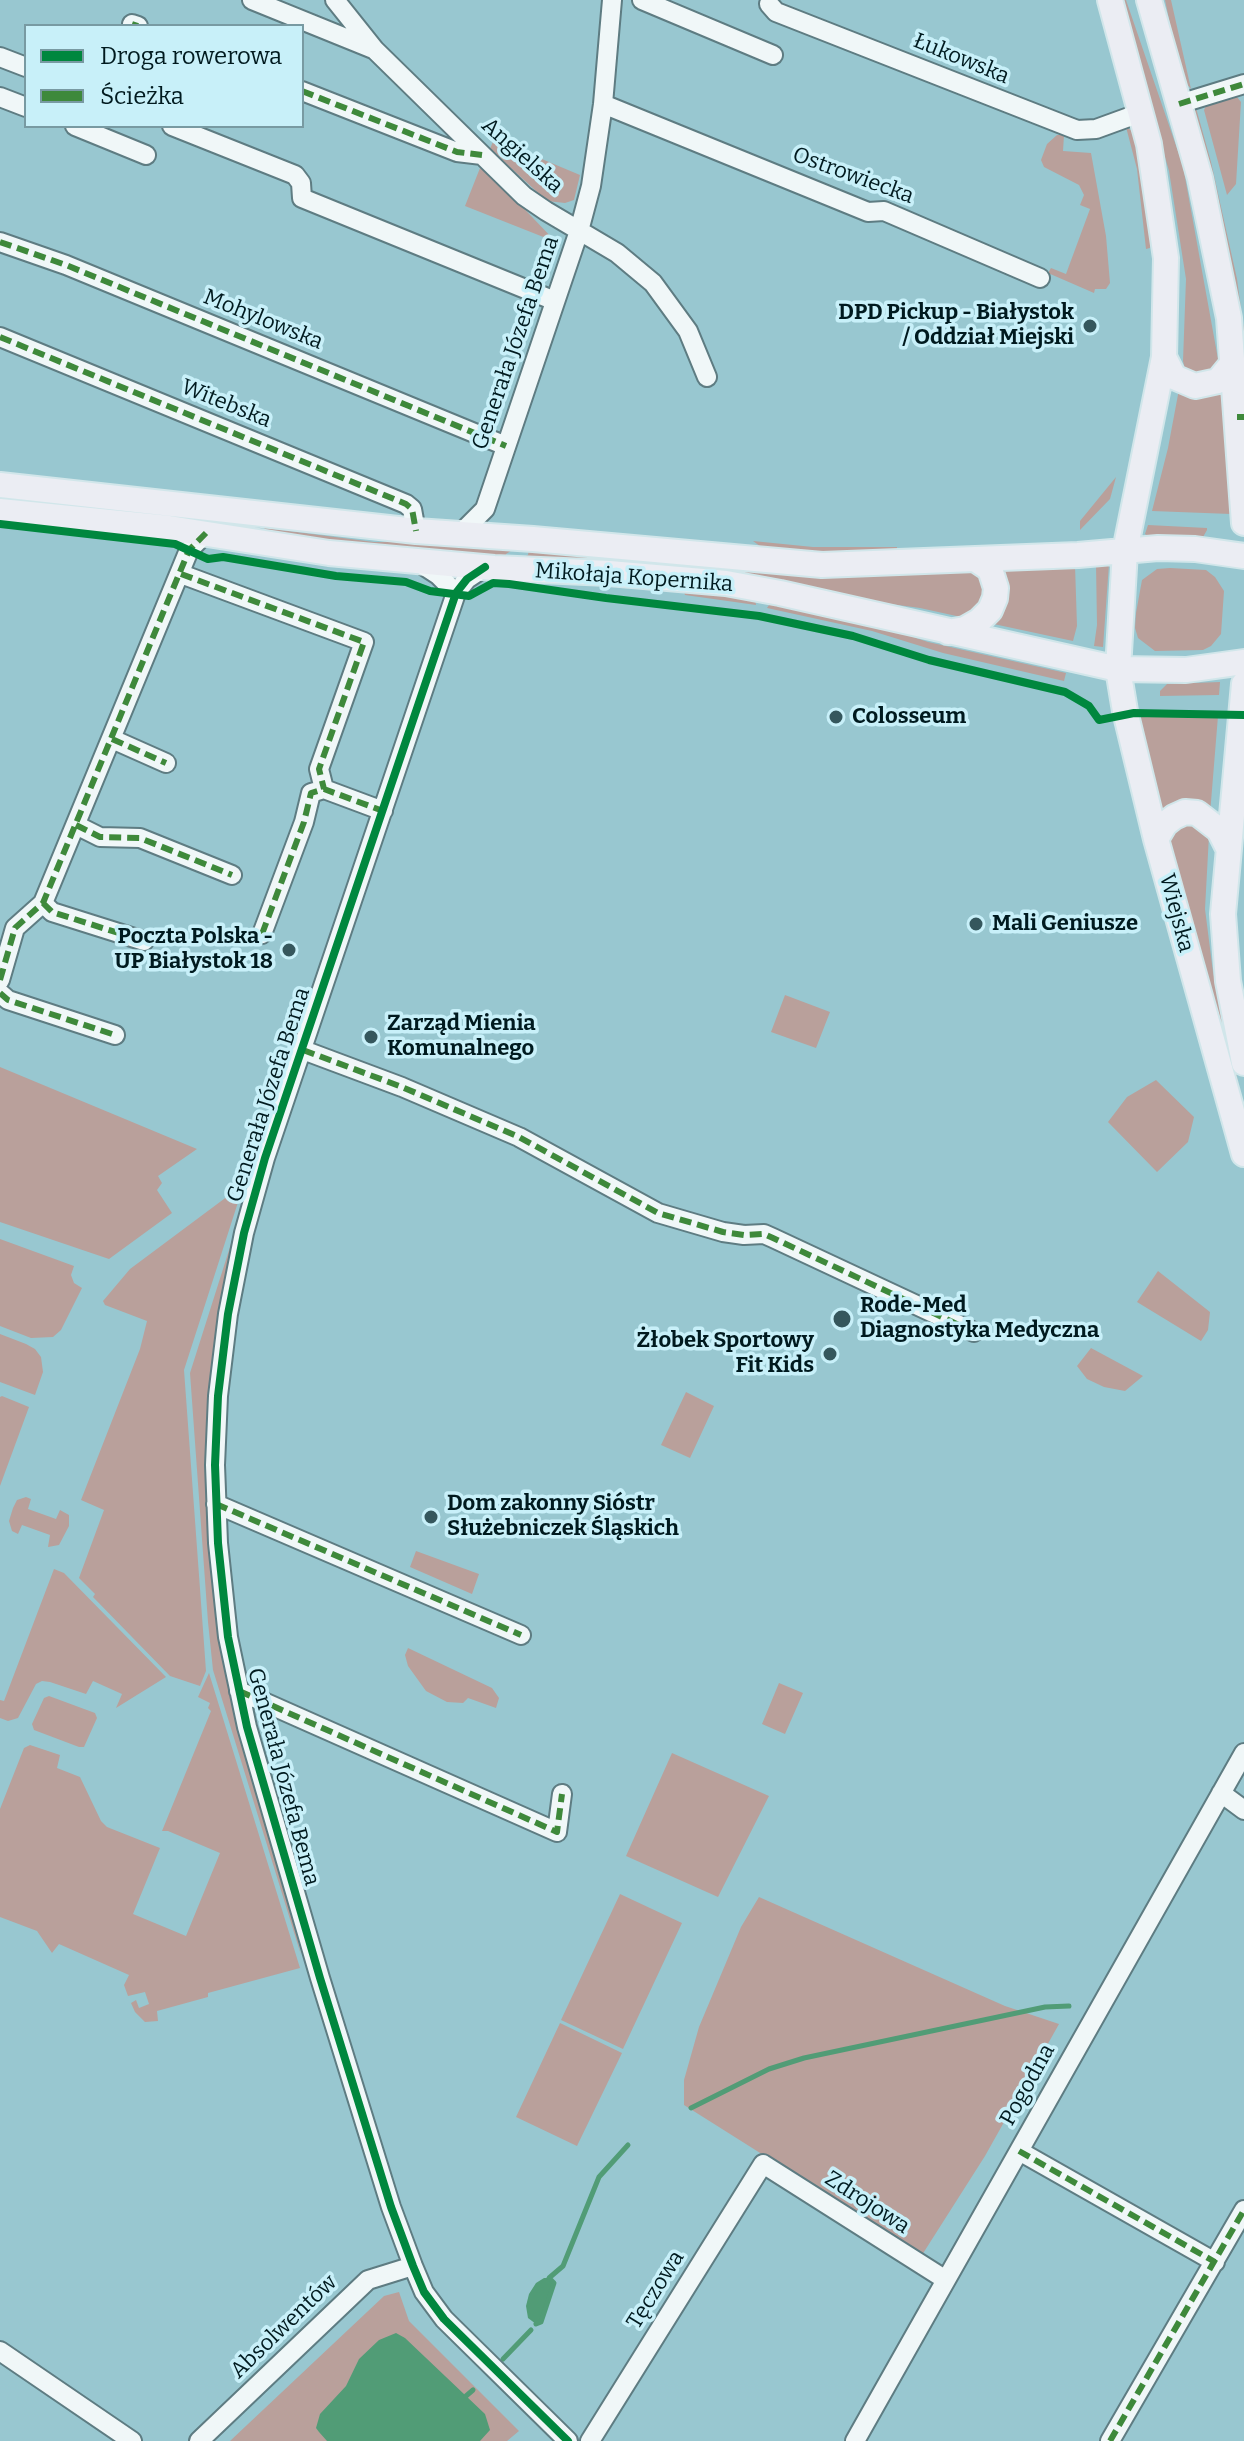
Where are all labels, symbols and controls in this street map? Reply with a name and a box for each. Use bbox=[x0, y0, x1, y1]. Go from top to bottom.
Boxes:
legend bbox=[24, 24, 304, 128]
street label: Łukowska bbox=[909, 28, 1013, 90]
text: Droga rowerowa bbox=[100, 42, 282, 70]
text: Ścieżka bbox=[100, 82, 184, 110]
street label: Angielska bbox=[476, 113, 568, 199]
street label: Ostrowiecka bbox=[789, 142, 917, 210]
street label: Generała Józefa Bema bbox=[467, 233, 565, 453]
street label: Mohylowska bbox=[199, 284, 327, 356]
place label: DPD Pickup - Białystok / Oddział Miejski bbox=[838, 300, 1074, 352]
marker: DPD Pickup - Białystok / Oddział Miejski bbox=[1081, 317, 1099, 335]
street label: Witebska bbox=[177, 374, 275, 434]
street label: Mikołaja Kopernika bbox=[534, 558, 734, 598]
place label: Colosseum bbox=[852, 704, 966, 730]
marker: Colosseum bbox=[827, 708, 845, 726]
street label: Wiejska bbox=[1153, 871, 1199, 955]
place label: Mali Geniusze bbox=[992, 911, 1138, 937]
marker: Mali Geniusze bbox=[967, 915, 985, 933]
place label: Poczta Polska - UP Białystok 18 bbox=[115, 924, 273, 976]
marker: Poczta Polska - UP Białystok 18 bbox=[280, 941, 298, 959]
street label: Generała Józefa Bema bbox=[222, 984, 316, 1206]
place label: Zarząd Mienia Komunalnego bbox=[387, 1011, 536, 1062]
marker: Zarząd Mienia Komunalnego bbox=[362, 1028, 380, 1046]
place label: Rode-Med Diagnostyka Medyczna bbox=[860, 1293, 1099, 1344]
marker: Rode-Med Diagnostyka Medyczna bbox=[831, 1308, 853, 1330]
place label: Żłobek Sportowy Fit Kids bbox=[637, 1328, 814, 1380]
marker: Żłobek Sportowy Fit Kids bbox=[821, 1345, 839, 1363]
place label: Dom zakonny Sióstr Służebniczek Śląskich bbox=[447, 1491, 679, 1542]
marker: Dom zakonny Sióstr Służebniczek Śląskich bbox=[422, 1508, 440, 1526]
street label: Generała Józefa Bema bbox=[241, 1665, 325, 1889]
street label: Pogodna bbox=[995, 2040, 1061, 2130]
street label: Zdrojowa bbox=[820, 2166, 914, 2240]
street label: Tęczowa bbox=[622, 2246, 690, 2334]
street label: Absolwentów bbox=[225, 2270, 343, 2384]

